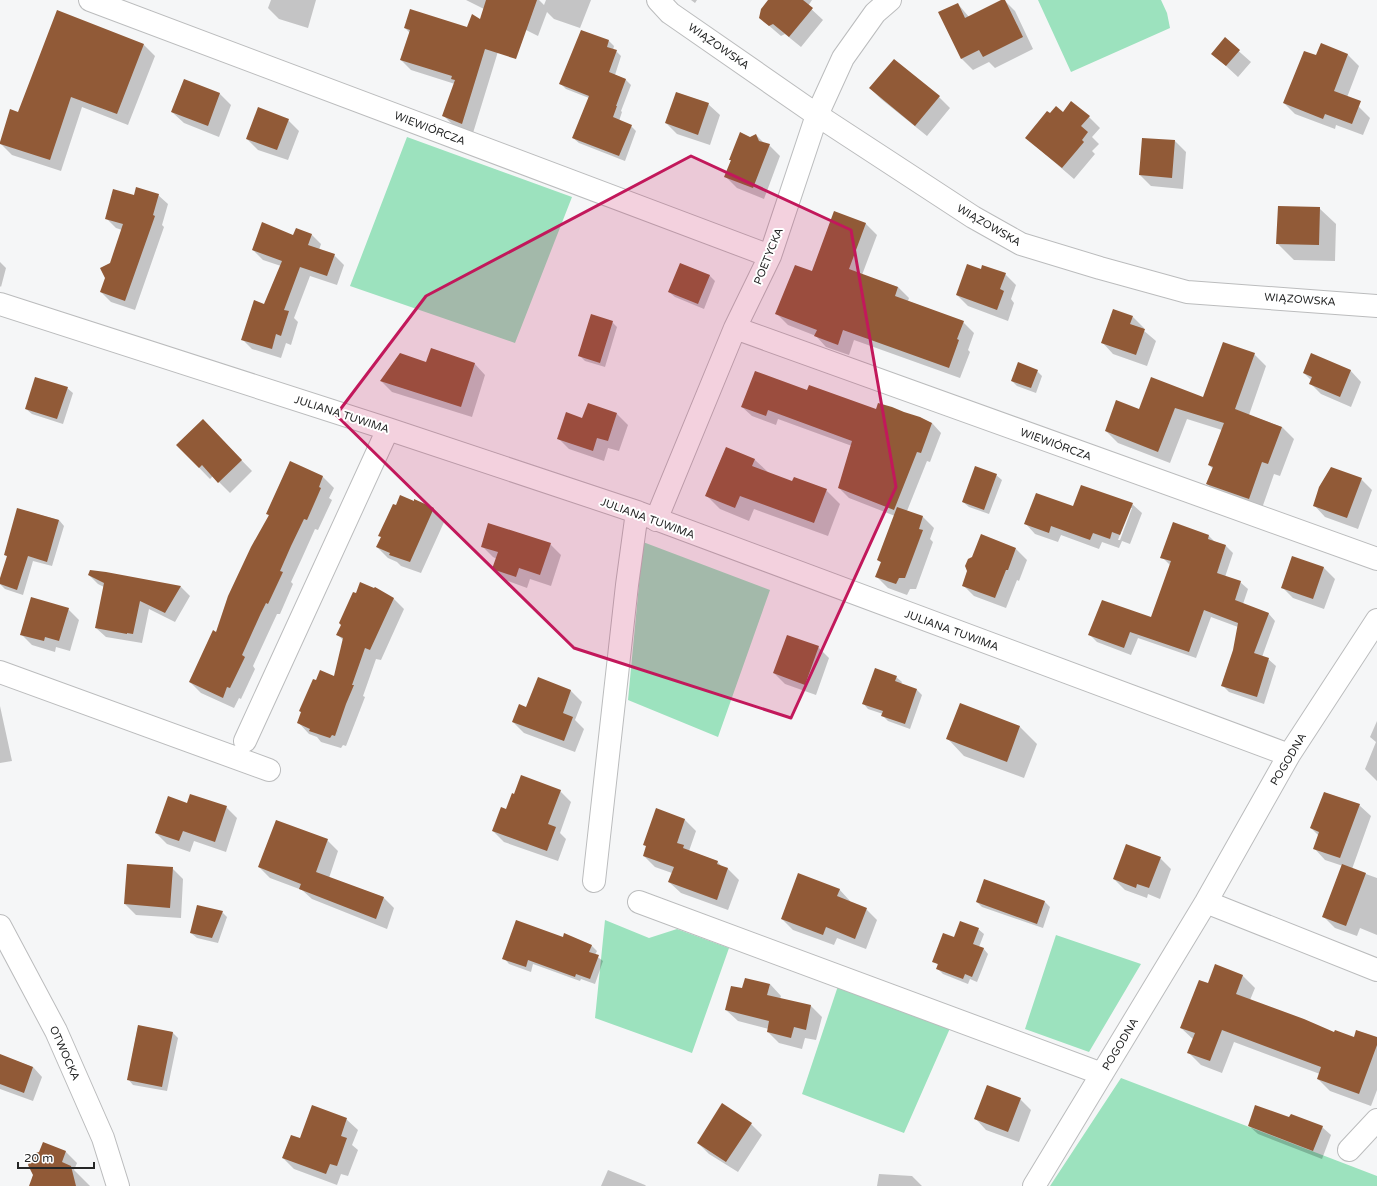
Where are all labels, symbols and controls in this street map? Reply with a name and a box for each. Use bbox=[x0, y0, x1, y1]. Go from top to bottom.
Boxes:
street label: WIĄZOWSKA bbox=[686, 21, 752, 72]
street label: WIEWIÓRCZA bbox=[392, 108, 468, 148]
street label: WIĄZOWSKA bbox=[954, 202, 1023, 249]
street label: POETYCKA bbox=[751, 226, 786, 287]
street label: WIĄZOWSKA bbox=[1264, 291, 1336, 308]
street label: JULIANA TUWIMA bbox=[293, 393, 391, 436]
street label: WIEWIÓRCZA bbox=[1018, 425, 1094, 463]
street label: JULIANA TUWIMA bbox=[599, 495, 697, 542]
street label: JULIANA TUWIMA bbox=[903, 607, 1001, 654]
street label: POGODNA bbox=[1268, 731, 1309, 788]
street label: POGODNA bbox=[1100, 1016, 1141, 1073]
street label: OTWOCKA bbox=[47, 1024, 82, 1083]
scale bar bbox=[18, 1144, 94, 1170]
text: 20 m bbox=[24, 1151, 53, 1165]

